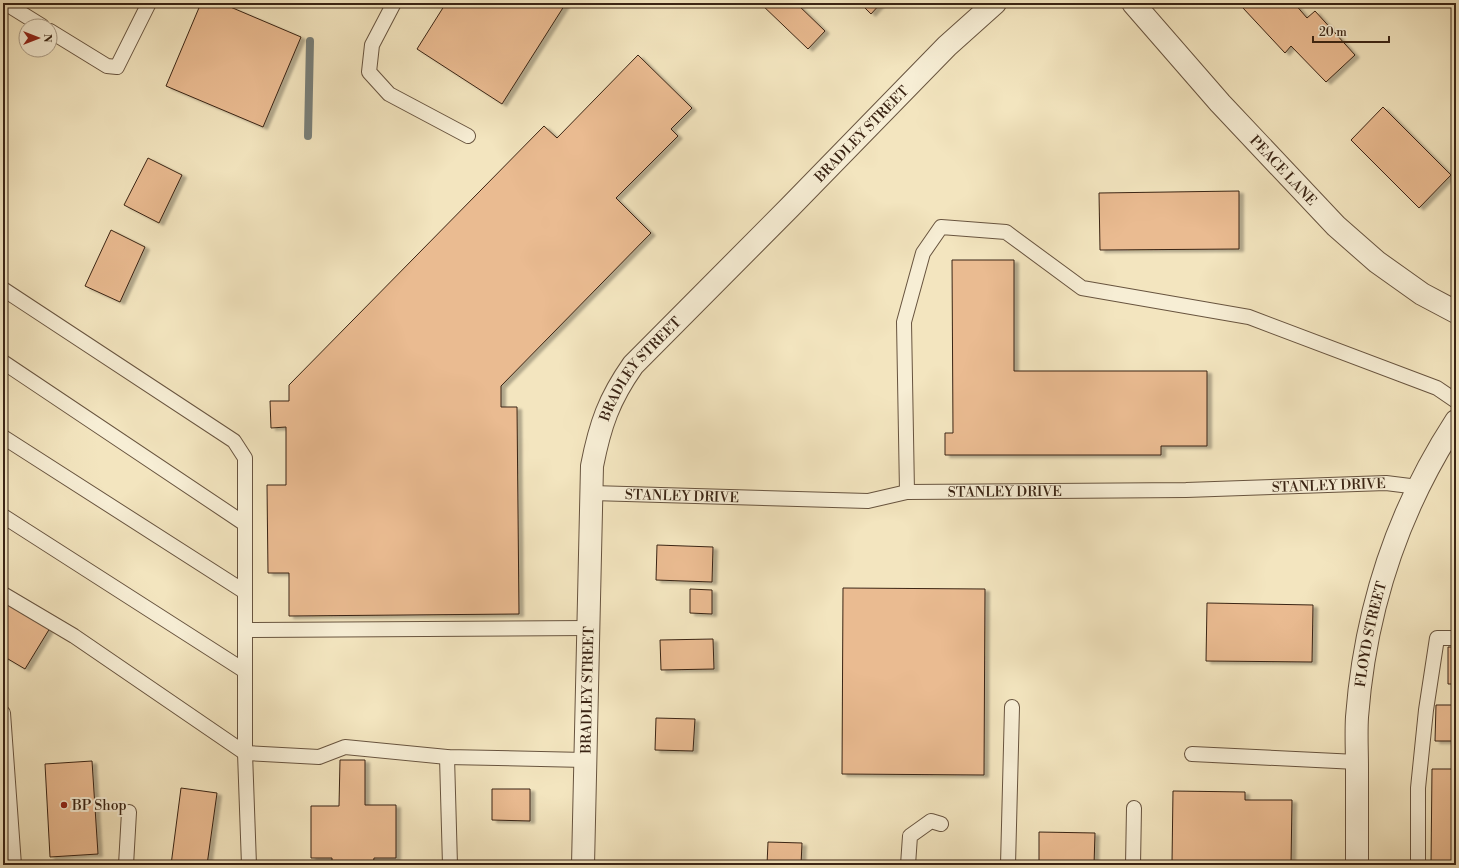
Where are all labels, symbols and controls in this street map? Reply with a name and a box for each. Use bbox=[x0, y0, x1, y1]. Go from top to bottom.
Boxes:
north arrow bbox=[18, 18, 58, 58]
scale bar bbox=[1313, 18, 1389, 44]
text: 20 m bbox=[1319, 25, 1347, 40]
text: N bbox=[40, 34, 54, 43]
street label: BRADLEY STREET bbox=[810, 83, 913, 187]
street label: PEACE LANE bbox=[1245, 132, 1320, 210]
street label: BRADLEY STREET bbox=[596, 313, 686, 425]
street label: STANLEY DRIVE bbox=[1271, 475, 1386, 497]
street label: STANLEY DRIVE bbox=[948, 483, 1062, 502]
street label: STANLEY DRIVE bbox=[625, 486, 739, 507]
street label: FLOYD STREET bbox=[1352, 579, 1391, 688]
street label: BRADLEY STREET bbox=[577, 626, 598, 755]
place label: BP Shop bbox=[71, 797, 127, 815]
marker: BP Shop bbox=[59, 800, 69, 810]

